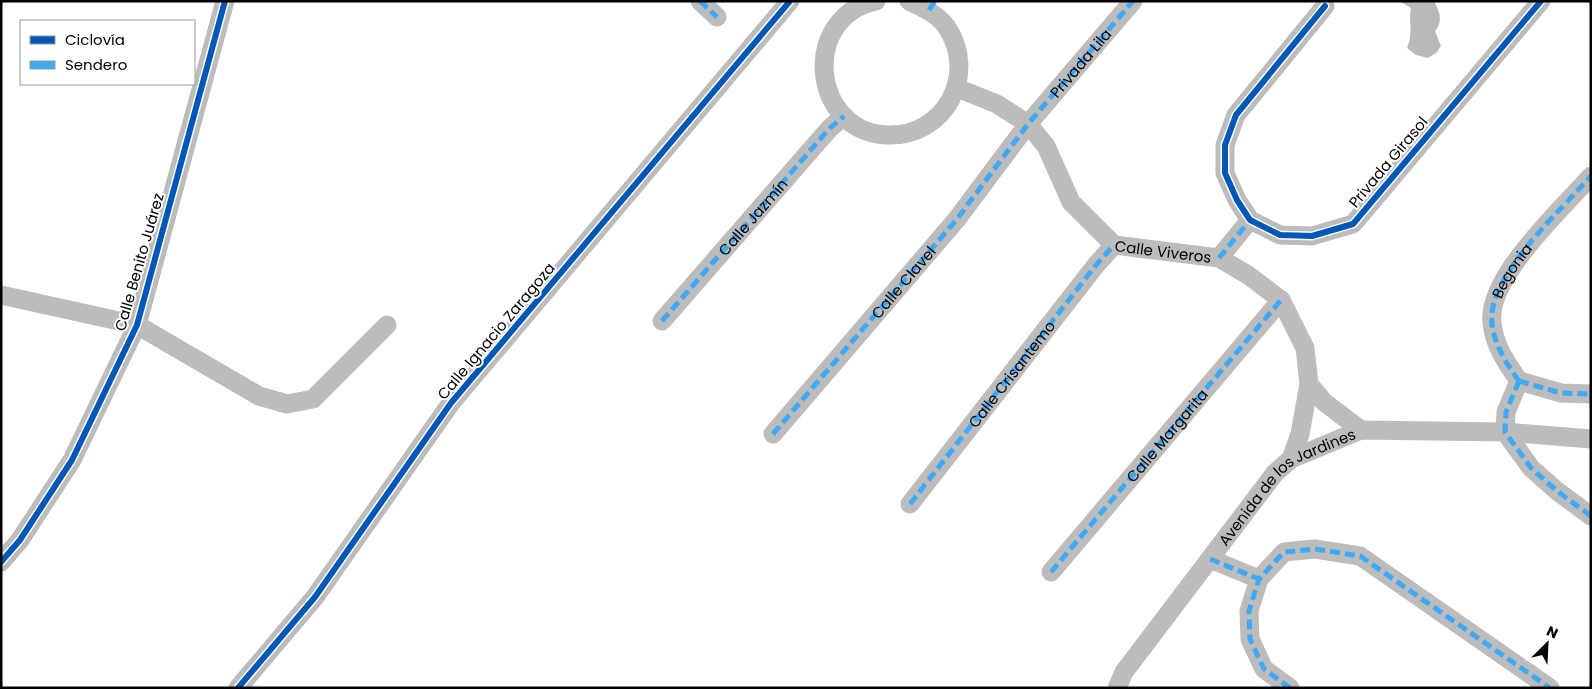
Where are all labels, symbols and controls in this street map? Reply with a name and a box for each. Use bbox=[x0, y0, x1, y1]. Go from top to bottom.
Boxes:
legend bbox=[20, 20, 195, 85]
street label: Privada Lila bbox=[1045, 24, 1116, 102]
text: Ciclovía bbox=[65, 29, 125, 50]
text: Sendero bbox=[65, 54, 127, 75]
street label: Privada Girasol bbox=[1344, 112, 1432, 212]
street label: Calle Jazmín bbox=[713, 174, 792, 260]
street label: Calle Benito Juárez bbox=[109, 190, 169, 333]
street label: Calle Viveros bbox=[1114, 235, 1213, 267]
street label: Begonia bbox=[1486, 238, 1537, 301]
street label: Calle Clavel bbox=[866, 241, 940, 323]
street label: Calle Ignacio Zaragoza bbox=[432, 258, 560, 404]
street label: Calle Crisantemo bbox=[963, 316, 1060, 432]
street label: Calle Margarita bbox=[1121, 384, 1212, 487]
street label: Avenida de los Jardines bbox=[1213, 423, 1359, 550]
north arrow bbox=[1522, 619, 1572, 669]
text: N bbox=[1543, 621, 1561, 643]

